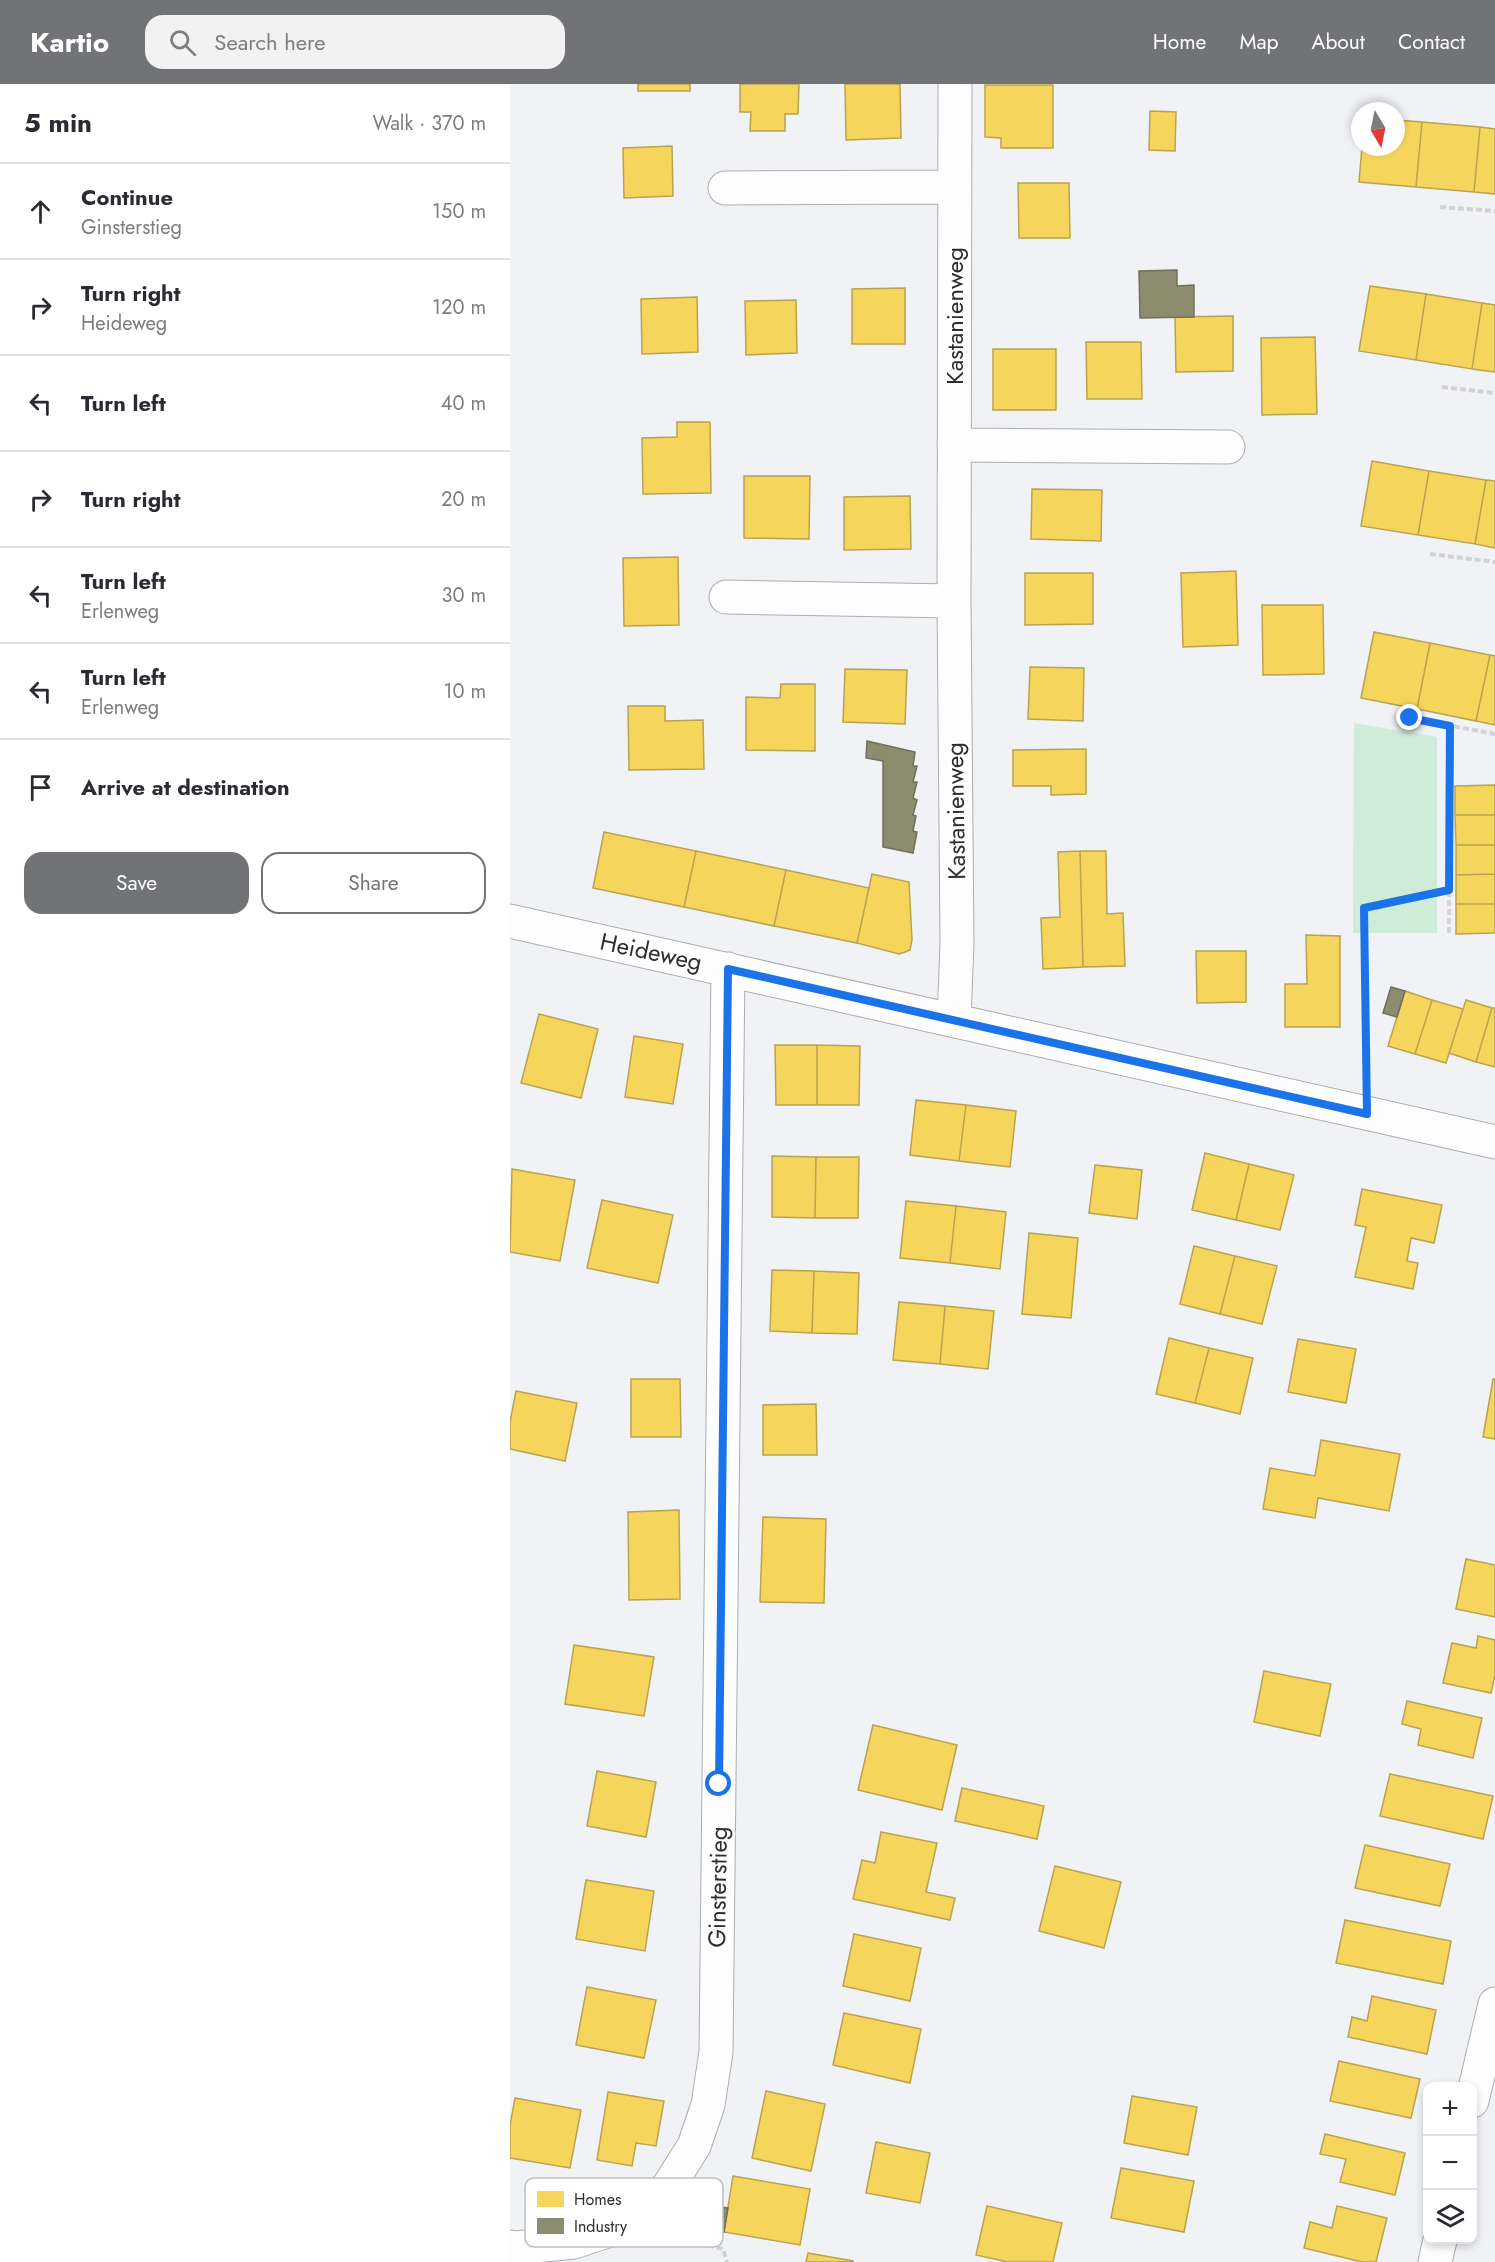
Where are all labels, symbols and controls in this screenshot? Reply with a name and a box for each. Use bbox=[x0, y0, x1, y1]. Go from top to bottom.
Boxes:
search box bbox=[145, 15, 565, 69]
text: Kartio bbox=[30, 22, 109, 63]
icon: search bbox=[166, 26, 199, 59]
text: Search here bbox=[214, 26, 326, 58]
text: Home bbox=[1153, 27, 1206, 57]
text: Map bbox=[1239, 27, 1279, 57]
text: About bbox=[1312, 27, 1365, 57]
text: Contact bbox=[1398, 27, 1465, 57]
north arrow bbox=[1351, 102, 1405, 156]
text: 5 min bbox=[24, 104, 92, 142]
text: Walk · 370 m bbox=[372, 109, 486, 138]
text: Continue bbox=[81, 181, 173, 213]
icon: ahead bbox=[24, 195, 57, 228]
text: 150 m bbox=[432, 197, 486, 226]
text: Ginsterstieg bbox=[81, 213, 182, 242]
street label: Kastanienweg bbox=[937, 247, 972, 385]
text: Turn right bbox=[81, 277, 181, 309]
icon: right bbox=[24, 291, 57, 324]
text: 120 m bbox=[432, 293, 486, 322]
text: Heideweg bbox=[81, 309, 167, 338]
icon: left bbox=[24, 387, 57, 420]
text: Turn left bbox=[81, 387, 166, 419]
text: 40 m bbox=[441, 389, 486, 418]
icon: right bbox=[24, 483, 57, 516]
text: Turn right bbox=[81, 483, 181, 515]
text: 20 m bbox=[441, 485, 486, 514]
text: Turn left bbox=[81, 565, 166, 597]
icon: left bbox=[24, 579, 57, 612]
text: 30 m bbox=[441, 581, 486, 610]
text: Erlenweg bbox=[81, 597, 159, 626]
text: Turn left bbox=[81, 661, 166, 693]
icon: left bbox=[24, 675, 57, 708]
text: 10 m bbox=[443, 677, 486, 706]
text: Erlenweg bbox=[81, 693, 159, 722]
route end bbox=[1396, 704, 1422, 730]
street label: Kastanienweg bbox=[937, 742, 974, 880]
icon: arrive bbox=[24, 771, 57, 804]
text: Arrive at destination bbox=[81, 771, 290, 803]
button: Save bbox=[24, 852, 249, 914]
button: Share bbox=[261, 852, 486, 914]
street label: Heideweg bbox=[597, 924, 705, 979]
route start bbox=[705, 1770, 731, 1796]
street label: Ginsterstieg bbox=[699, 1826, 736, 1948]
map controls bbox=[1423, 2082, 1477, 2244]
button: + bbox=[1423, 2082, 1477, 2136]
button: − bbox=[1423, 2136, 1477, 2190]
legend bbox=[525, 2178, 723, 2247]
text: Homes bbox=[574, 2188, 621, 2211]
button: layers bbox=[1423, 2190, 1477, 2244]
text: Industry bbox=[574, 2215, 628, 2238]

